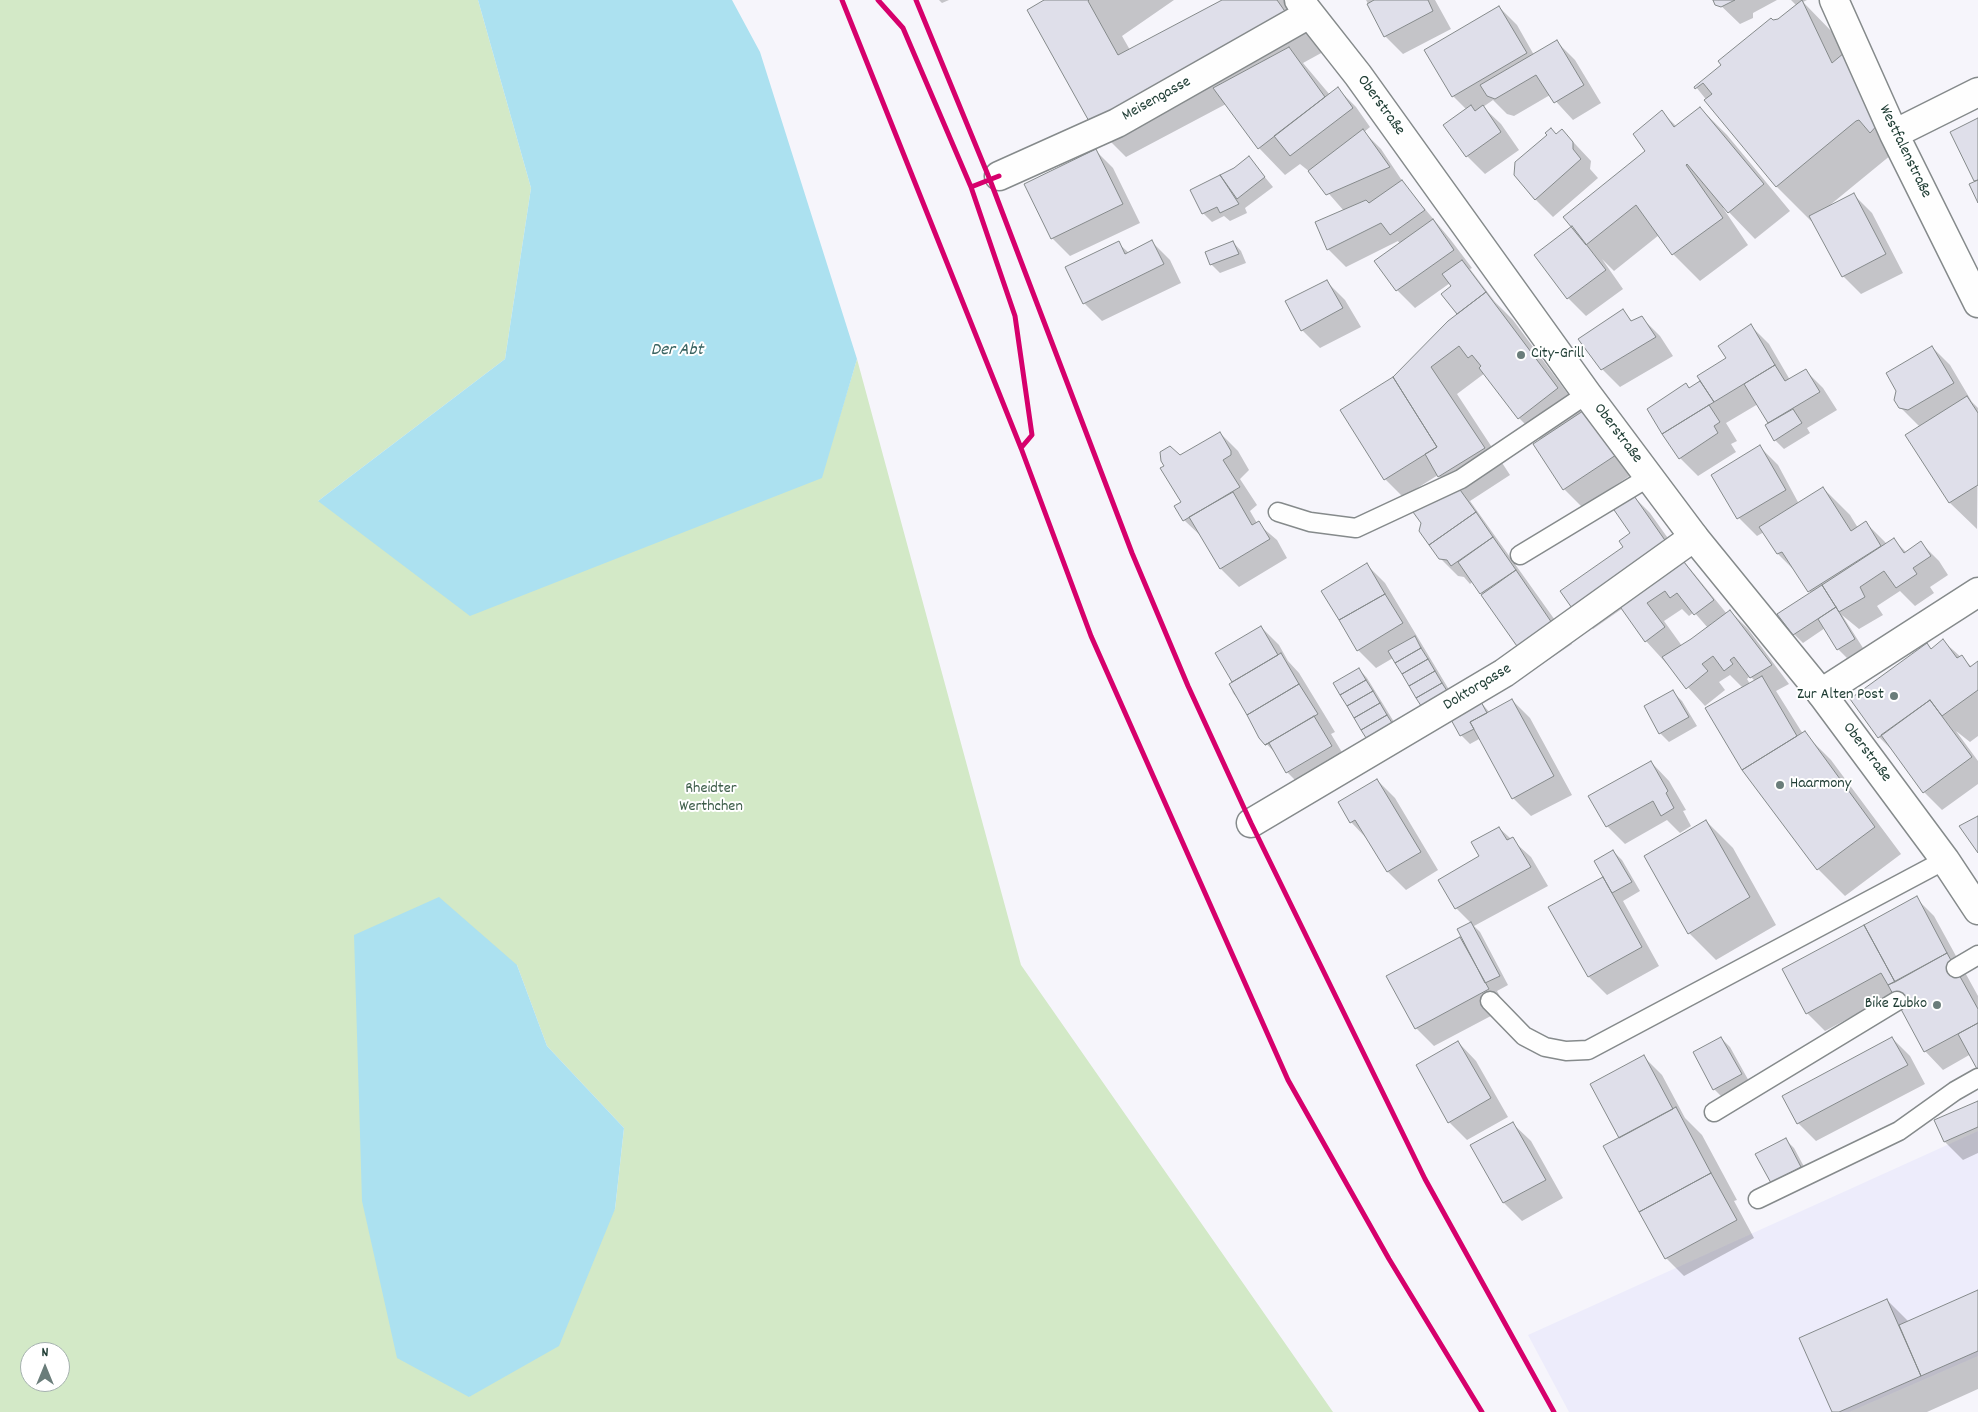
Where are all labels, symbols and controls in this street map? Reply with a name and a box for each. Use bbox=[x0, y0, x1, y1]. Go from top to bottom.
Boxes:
street label: Oberstraße bbox=[1352, 72, 1408, 140]
street label: Meisengasse bbox=[1119, 73, 1195, 127]
street label: Westfalenstraße bbox=[1873, 102, 1935, 202]
water label: Der Abt bbox=[651, 341, 703, 363]
place label: City-Grill bbox=[1531, 345, 1584, 365]
marker: City-Grill bbox=[1515, 349, 1527, 361]
street label: Oberstraße bbox=[1588, 400, 1646, 468]
street label: Doktorgasse bbox=[1441, 660, 1515, 716]
place label: Zur Alten Post bbox=[1797, 686, 1884, 706]
marker: Zur Alten Post bbox=[1888, 690, 1900, 702]
street label: Oberstraße bbox=[1837, 719, 1895, 787]
place label: Haarmony bbox=[1790, 775, 1851, 795]
marker: Haarmony bbox=[1774, 779, 1786, 791]
park label: Rheidter Werthchen bbox=[679, 780, 743, 818]
place label: Bike Zubko bbox=[1865, 995, 1927, 1015]
marker: Bike Zubko bbox=[1931, 999, 1943, 1011]
north arrow bbox=[20, 1342, 70, 1392]
text: N bbox=[42, 1343, 48, 1363]

